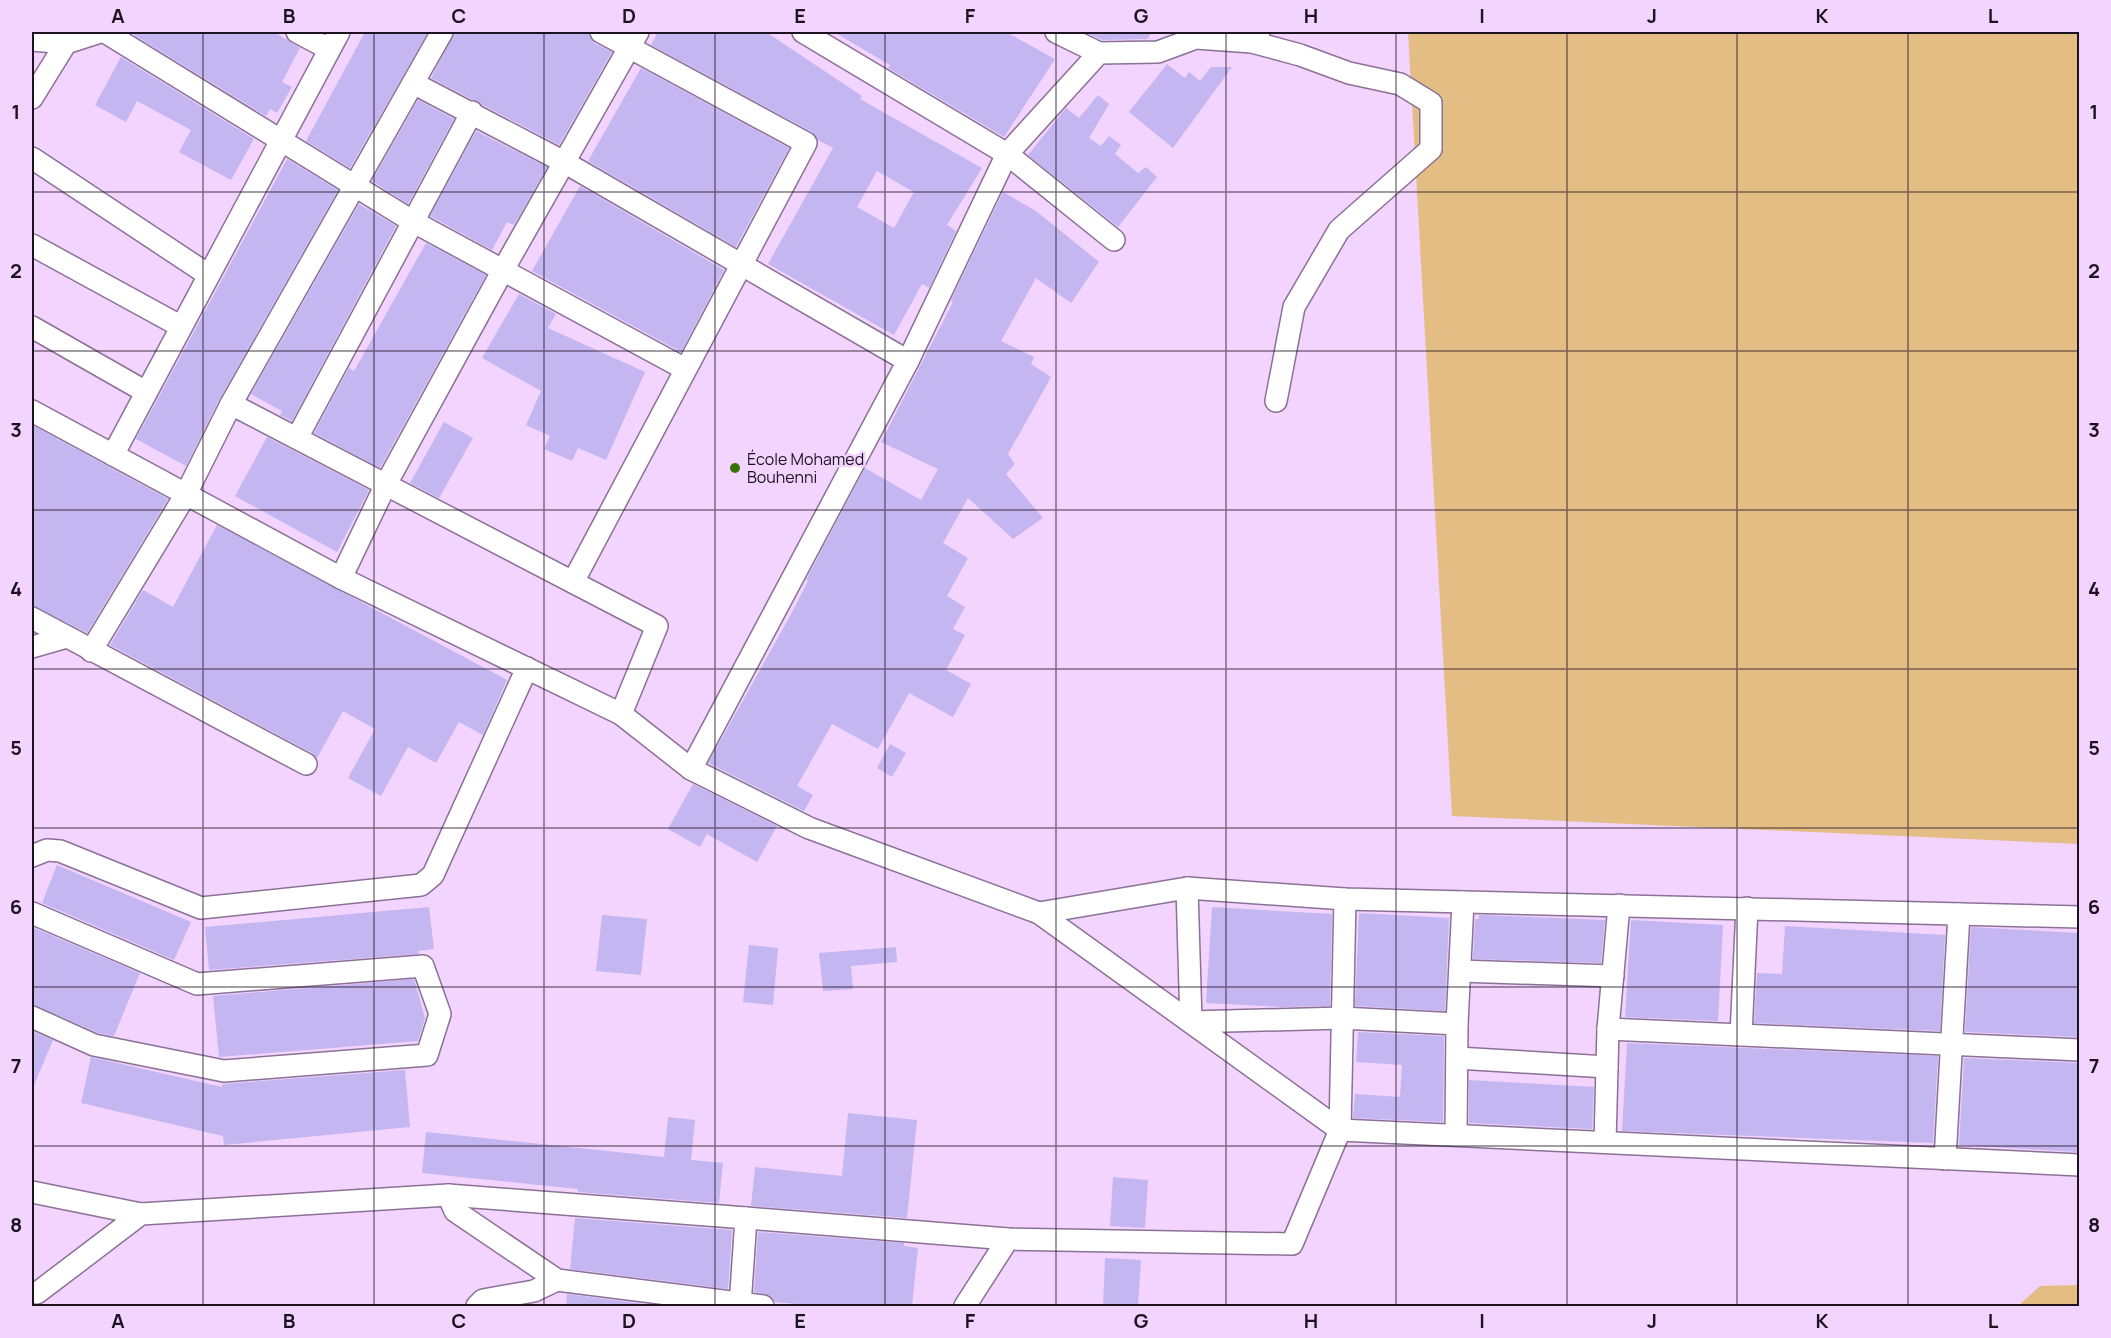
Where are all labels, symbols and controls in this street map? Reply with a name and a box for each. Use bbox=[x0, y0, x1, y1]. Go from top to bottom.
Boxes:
text: A bbox=[111, 2, 125, 29]
text: B bbox=[283, 2, 296, 29]
text: C bbox=[452, 2, 466, 29]
text: D bbox=[622, 2, 636, 29]
text: E bbox=[794, 2, 806, 29]
text: F bbox=[965, 2, 976, 29]
text: G bbox=[1134, 2, 1149, 29]
text: H bbox=[1304, 2, 1318, 29]
text: I bbox=[1479, 2, 1485, 29]
text: J bbox=[1647, 2, 1657, 29]
text: K bbox=[1816, 2, 1829, 29]
text: L bbox=[1988, 2, 1999, 29]
text: 1 bbox=[12, 98, 20, 125]
text: 1 bbox=[2090, 98, 2098, 125]
text: 2 bbox=[10, 257, 22, 284]
text: 2 bbox=[2088, 257, 2100, 284]
text: 3 bbox=[10, 416, 22, 443]
text: 3 bbox=[2088, 416, 2100, 443]
place label: École Mohamed Bouhenni bbox=[747, 448, 864, 488]
marker: École Mohamed Bouhenni bbox=[728, 461, 742, 475]
text: 4 bbox=[10, 575, 22, 602]
text: 4 bbox=[2088, 575, 2100, 602]
text: 5 bbox=[10, 734, 22, 761]
text: 5 bbox=[2088, 734, 2100, 761]
text: 6 bbox=[10, 893, 22, 920]
text: 6 bbox=[2088, 893, 2100, 920]
text: 7 bbox=[11, 1052, 21, 1079]
text: 7 bbox=[2089, 1052, 2099, 1079]
text: 8 bbox=[10, 1211, 22, 1238]
text: 8 bbox=[2088, 1211, 2100, 1238]
text: A bbox=[111, 1307, 125, 1334]
text: B bbox=[283, 1307, 296, 1334]
text: C bbox=[452, 1307, 466, 1334]
text: D bbox=[622, 1307, 636, 1334]
text: E bbox=[794, 1307, 806, 1334]
text: F bbox=[965, 1307, 976, 1334]
text: G bbox=[1134, 1307, 1149, 1334]
text: H bbox=[1304, 1307, 1318, 1334]
text: I bbox=[1479, 1307, 1485, 1334]
text: J bbox=[1647, 1307, 1657, 1334]
text: K bbox=[1816, 1307, 1829, 1334]
text: L bbox=[1988, 1307, 1999, 1334]

